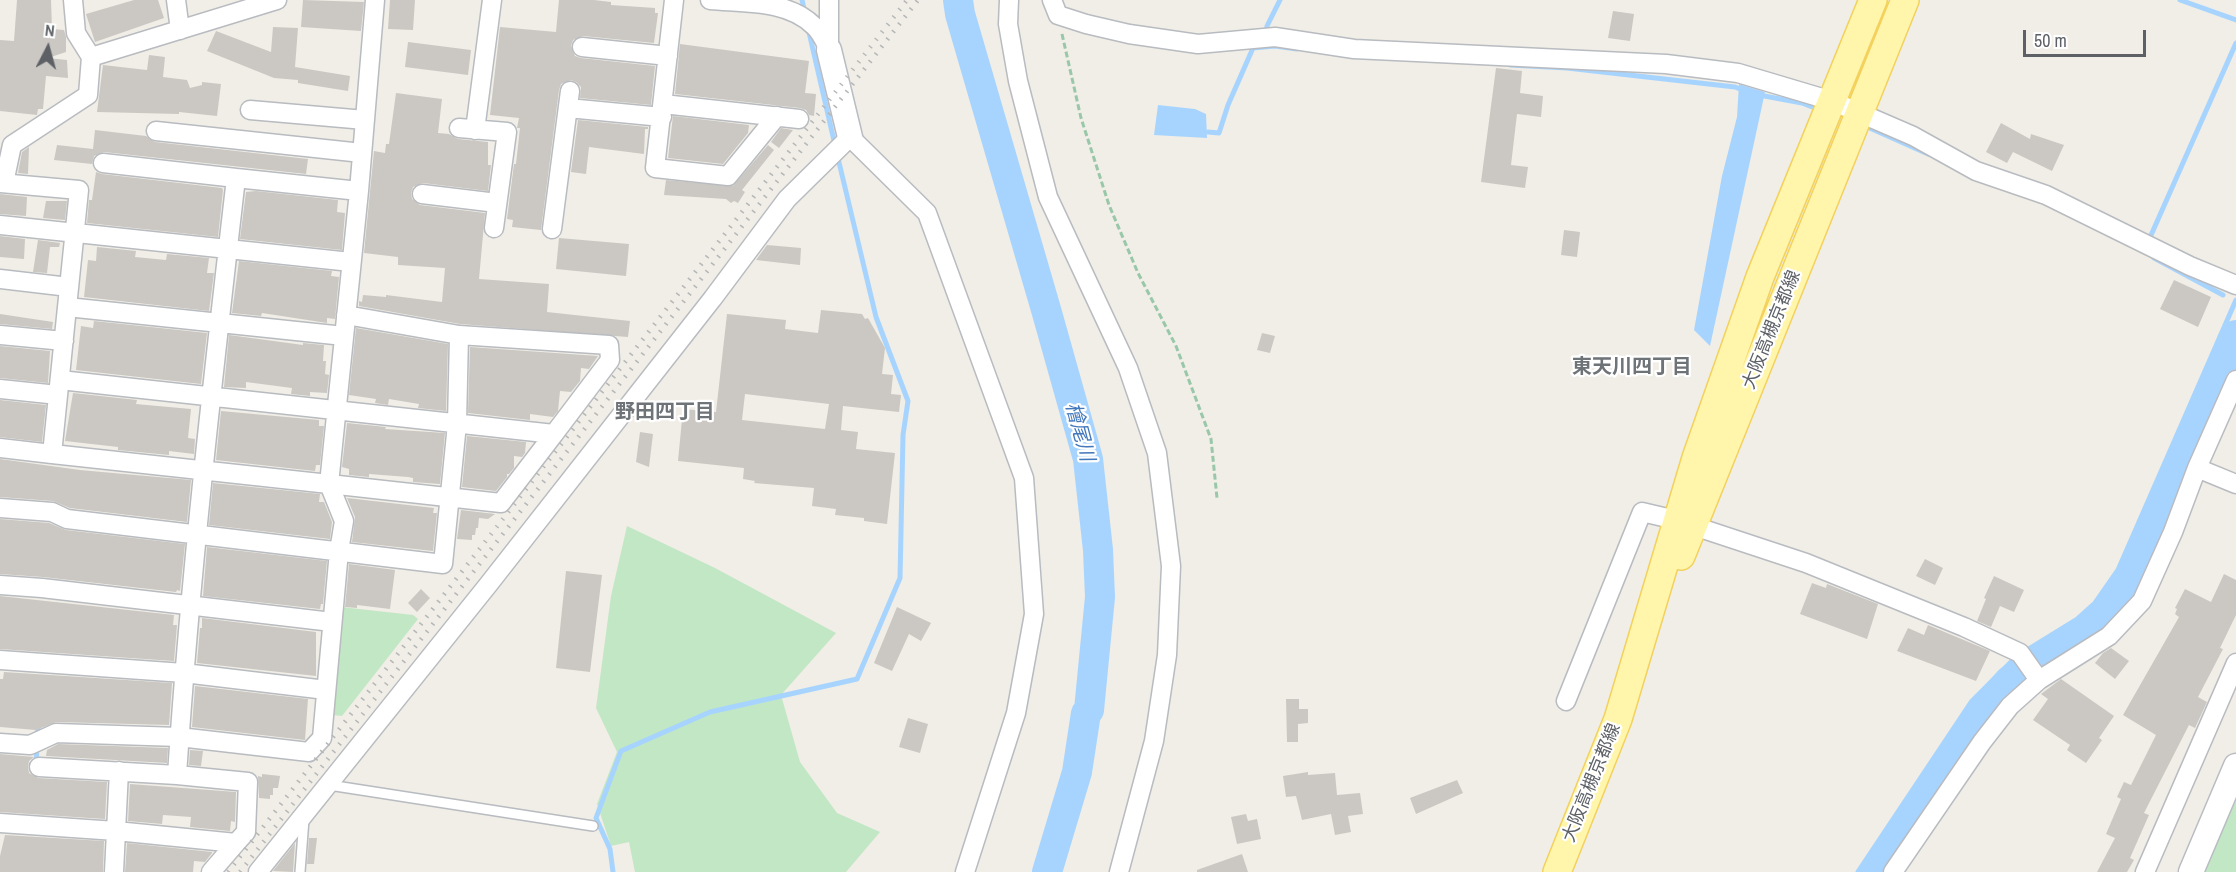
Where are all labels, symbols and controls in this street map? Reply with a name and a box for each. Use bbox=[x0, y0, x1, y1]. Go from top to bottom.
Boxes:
north arrow bbox=[18, 18, 78, 78]
scale bar bbox=[2026, 18, 2149, 56]
text: N bbox=[44, 19, 56, 42]
text: 50 m bbox=[2034, 28, 2067, 53]
street label: 大阪高槻京都線 bbox=[1738, 268, 1806, 392]
district label: 東天川四丁目 bbox=[1572, 356, 1692, 380]
water label: 檜尾川 bbox=[1060, 400, 1098, 464]
district label: 野田四丁目 bbox=[615, 401, 715, 425]
street label: 大阪高槻京都線 bbox=[1558, 721, 1626, 845]

